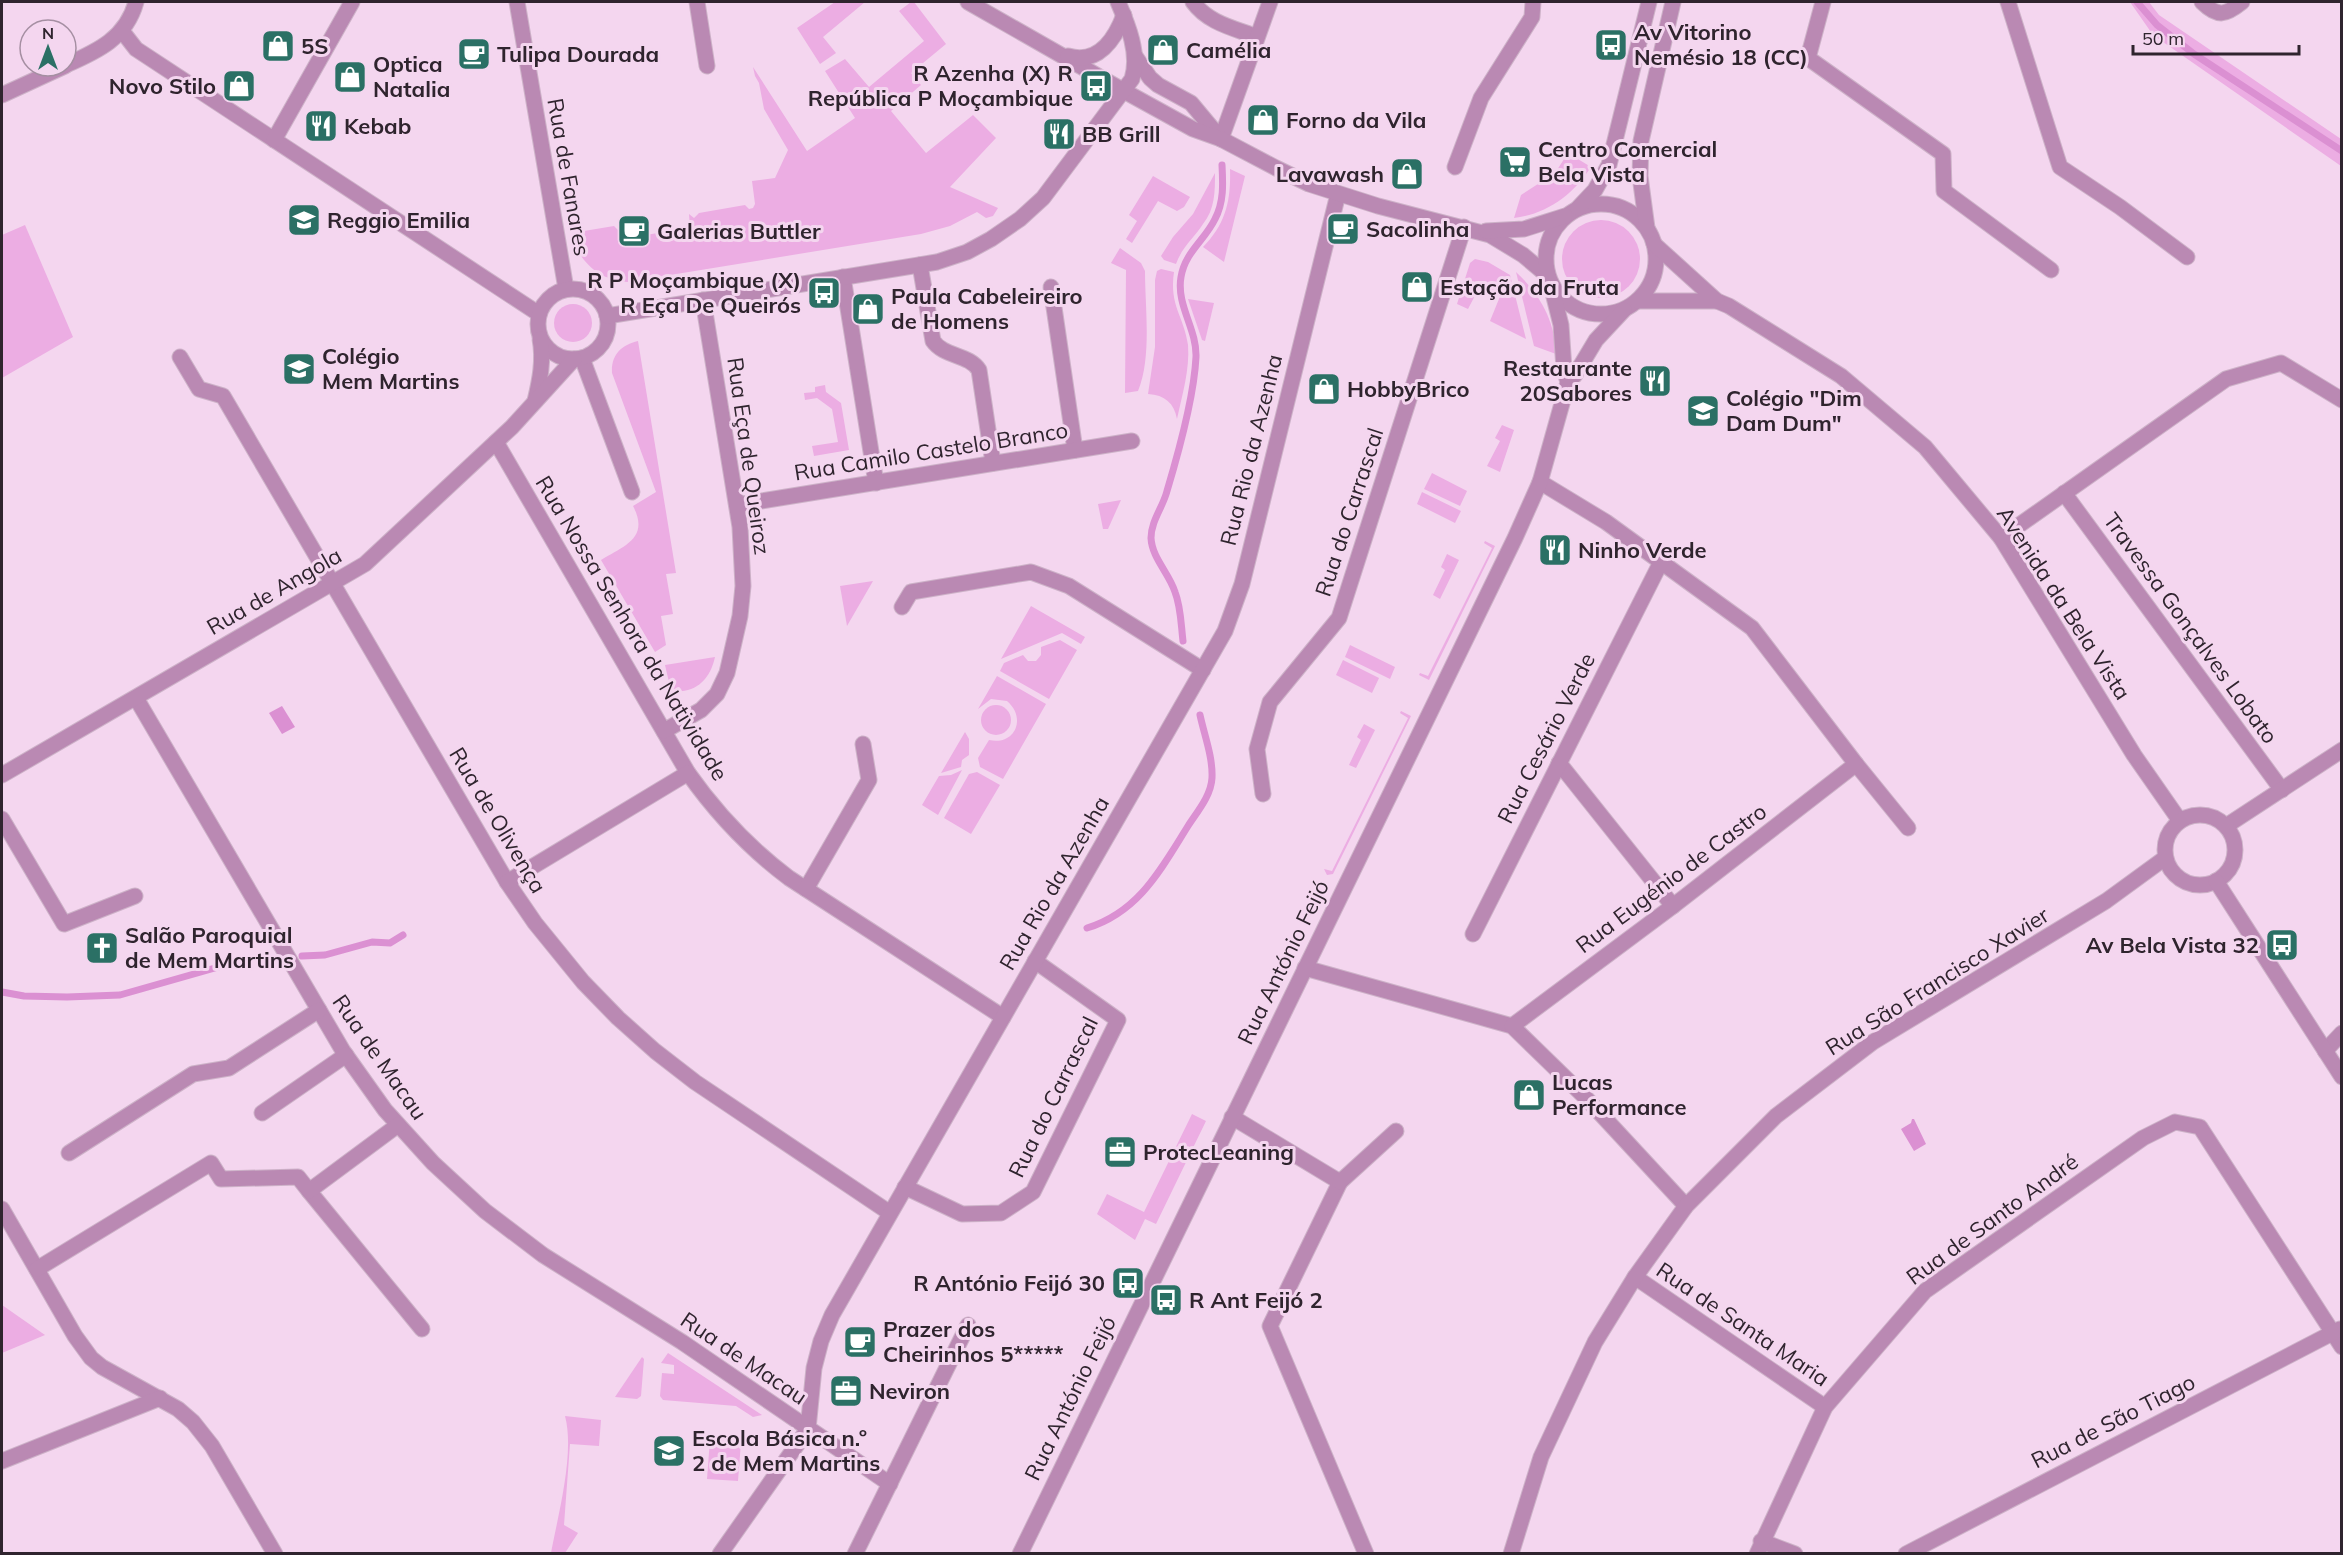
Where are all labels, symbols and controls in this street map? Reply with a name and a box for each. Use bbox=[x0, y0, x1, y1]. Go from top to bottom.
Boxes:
north arrow bbox=[18, 18, 78, 78]
place label: Av Vitorino Nemésio 18 (CC) bbox=[1634, 18, 1808, 71]
scale bar bbox=[2133, 18, 2300, 56]
text: N bbox=[42, 23, 54, 43]
bus stop icon: Av Vitorino Nemésio 18 (CC) bbox=[1593, 27, 1629, 63]
text: 50 m bbox=[2142, 27, 2184, 50]
shop icon: 5S bbox=[260, 28, 296, 64]
place label: 5S bbox=[301, 32, 328, 60]
shop icon: Camélia bbox=[1145, 32, 1181, 68]
cafe icon: Tulipa Dourada bbox=[456, 36, 492, 72]
place label: Camélia bbox=[1186, 36, 1271, 64]
place label: Tulipa Dourada bbox=[497, 40, 659, 68]
place label: Optica Natalia bbox=[373, 50, 450, 103]
shop icon: Optica Natalia bbox=[332, 59, 368, 95]
place label: R Azenha (X) R República P Moçambique bbox=[808, 59, 1073, 112]
shop icon: Novo Stilo bbox=[221, 68, 257, 104]
bus stop icon: R Azenha (X) R República P Moçambique bbox=[1078, 68, 1114, 104]
place label: Novo Stilo bbox=[109, 72, 216, 100]
street label: Rua de Fanares bbox=[541, 96, 597, 258]
shop icon: Forno da Vila bbox=[1245, 102, 1281, 138]
place label: Forno da Vila bbox=[1286, 106, 1426, 134]
restaurant icon: Kebab bbox=[303, 108, 339, 144]
place label: Kebab bbox=[344, 112, 411, 140]
restaurant icon: BB Grill bbox=[1041, 116, 1077, 152]
place label: BB Grill bbox=[1082, 120, 1161, 148]
place label: Centro Comercial Bela Vista bbox=[1538, 135, 1717, 188]
supermarket icon: Centro Comercial Bela Vista bbox=[1497, 144, 1533, 180]
shop icon: Lavawash bbox=[1389, 156, 1425, 192]
place label: Lavawash bbox=[1276, 160, 1384, 188]
school or university icon: Reggio Emilia bbox=[286, 202, 322, 238]
place label: Reggio Emilia bbox=[327, 206, 470, 234]
cafe icon: Sacolinha bbox=[1325, 211, 1361, 247]
cafe icon: Galerias Buttler bbox=[616, 213, 652, 249]
place label: Sacolinha bbox=[1366, 215, 1469, 243]
place label: Galerias Buttler bbox=[657, 217, 821, 245]
place label: R P Moçambique (X) R Eça De Queirós bbox=[587, 266, 801, 319]
shop icon: Estação da Fruta bbox=[1399, 269, 1435, 305]
place label: Estação da Fruta bbox=[1440, 273, 1619, 301]
bus stop icon: R P Moçambique (X) R Eça De Queirós bbox=[806, 275, 842, 311]
place label: Paula Cabeleireiro de Homens bbox=[891, 282, 1083, 335]
shop icon: Paula Cabeleireiro de Homens bbox=[850, 291, 886, 327]
place label: Colégio Mem Martins bbox=[322, 342, 459, 395]
school or university icon: Colégio Mem Martins bbox=[281, 351, 317, 387]
street label: Rua Rio da Azenha bbox=[1214, 351, 1288, 549]
place label: Restaurante 20Sabores bbox=[1503, 354, 1632, 407]
street label: Rua Eça de Queiroz bbox=[721, 356, 777, 556]
restaurant icon: Restaurante 20Sabores bbox=[1637, 363, 1673, 399]
shop icon: HobbyBrico bbox=[1306, 371, 1342, 407]
place label: HobbyBrico bbox=[1347, 375, 1470, 403]
place label: Colégio "Dim Dam Dum" bbox=[1726, 384, 1862, 437]
school or university icon: Colégio "Dim Dam Dum" bbox=[1685, 393, 1721, 429]
street label: Rua Camilo Castelo Branco bbox=[792, 416, 1070, 486]
street label: Rua do Carrascal bbox=[1309, 424, 1389, 600]
street label: Rua Nossa Senhora da Natividade bbox=[530, 470, 734, 786]
street label: Avenida da Bela Vista bbox=[1991, 501, 2137, 705]
street label: Travessa Gonçalves Lobato bbox=[2098, 507, 2284, 749]
restaurant icon: Ninho Verde bbox=[1537, 532, 1573, 568]
place label: Ninho Verde bbox=[1578, 536, 1707, 564]
street label: Rua de Angola bbox=[202, 541, 346, 641]
street label: Rua Cesário Verde bbox=[1491, 648, 1601, 828]
street label: Rua de Olivença bbox=[443, 742, 553, 898]
street label: Rua Rio da Azenha bbox=[993, 791, 1115, 975]
street label: Rua Eugénio de Castro bbox=[1570, 797, 1772, 959]
street label: Rua António Feijó bbox=[1231, 875, 1335, 1049]
street label: Rua São Francisco Xavier bbox=[1820, 901, 2054, 1061]
place label: Salão Paroquial de Mem Martins bbox=[125, 921, 294, 974]
bus stop icon: Av Bela Vista 32 bbox=[2264, 927, 2300, 963]
church icon: Salão Paroquial de Mem Martins bbox=[84, 930, 120, 966]
place label: Av Bela Vista 32 bbox=[2086, 931, 2259, 959]
street label: Rua de Macau bbox=[327, 989, 433, 1125]
street label: Rua do Carrascal bbox=[1002, 1012, 1104, 1182]
place label: Lucas Performance bbox=[1552, 1068, 1687, 1121]
shop icon: Lucas Performance bbox=[1511, 1077, 1547, 1113]
office icon: ProtecLeaning bbox=[1102, 1134, 1138, 1170]
place label: ProtecLeaning bbox=[1143, 1138, 1294, 1166]
street label: Rua de Santo André bbox=[1901, 1147, 2083, 1291]
street label: Rua de Santa Maria bbox=[1651, 1256, 1835, 1392]
bus stop icon: R António Feijó 30 bbox=[1110, 1265, 1146, 1301]
place label: R António Feijó 30 bbox=[913, 1269, 1105, 1297]
bus stop icon: R Ant Feijó 2 bbox=[1148, 1282, 1184, 1318]
place label: R Ant Feijó 2 bbox=[1189, 1286, 1323, 1314]
street label: Rua de Macau bbox=[675, 1305, 813, 1411]
street label: Rua António Feijó bbox=[1018, 1311, 1122, 1485]
place label: Prazer dos Cheirinhos 5***** bbox=[883, 1315, 1064, 1368]
cafe icon: Prazer dos Cheirinhos 5***** bbox=[842, 1324, 878, 1360]
street label: Rua de São Tiago bbox=[2026, 1368, 2200, 1474]
office icon: Neviron bbox=[828, 1373, 864, 1409]
place label: Neviron bbox=[869, 1377, 950, 1405]
place label: Escola Básica n.º 2 de Mem Martins bbox=[692, 1424, 880, 1477]
school or university icon: Escola Básica n.º 2 de Mem Martins bbox=[651, 1433, 687, 1469]

